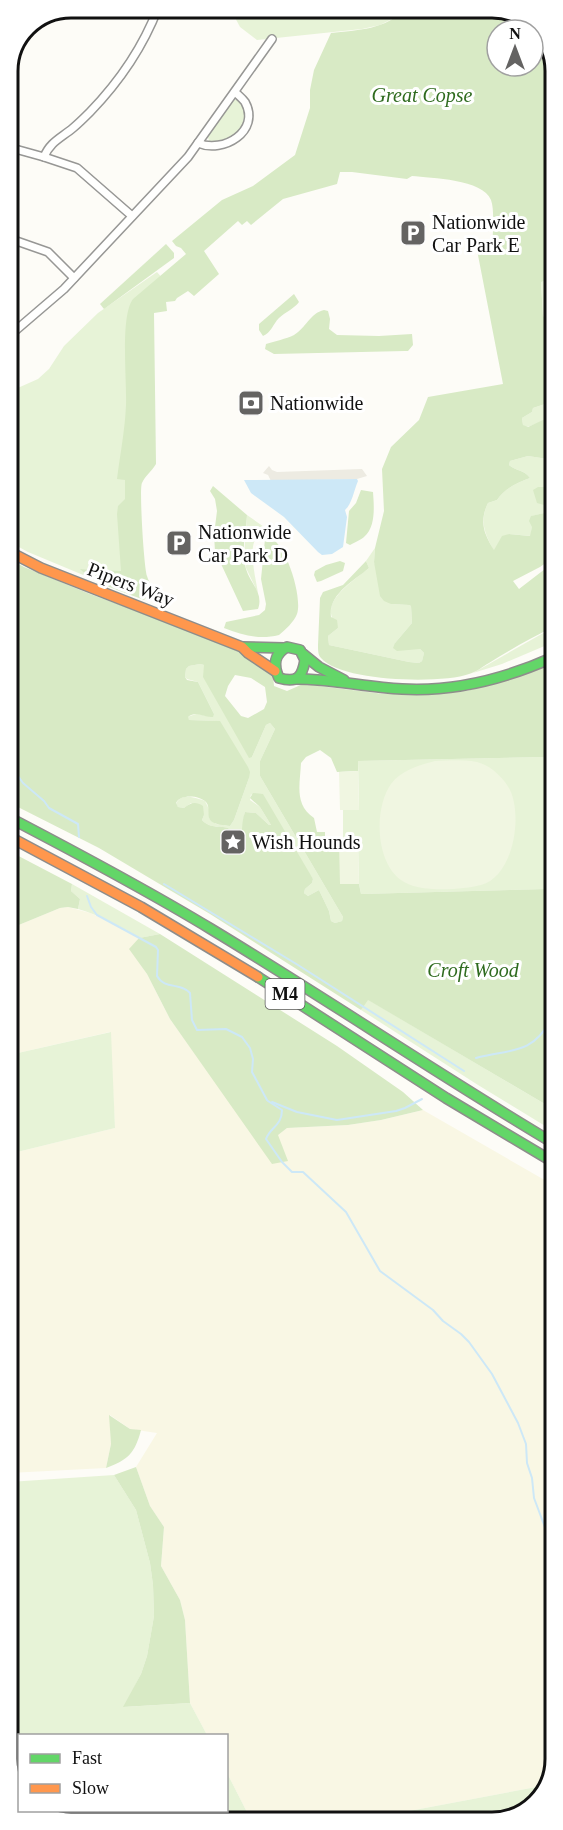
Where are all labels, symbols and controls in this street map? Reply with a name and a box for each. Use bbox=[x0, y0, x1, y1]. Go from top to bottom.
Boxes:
north arrow bbox=[485, 18, 545, 78]
text: N bbox=[509, 25, 521, 42]
park label: Great Copse bbox=[372, 84, 473, 107]
place label: Nationwide Car Park E bbox=[432, 211, 525, 256]
parking icon: Nationwide Car Park E bbox=[398, 218, 428, 248]
bank icon: Nationwide bbox=[236, 388, 266, 418]
place label: Nationwide bbox=[270, 392, 363, 414]
place label: Nationwide Car Park D bbox=[198, 521, 291, 566]
parking icon: Nationwide Car Park D bbox=[164, 528, 194, 558]
street label: Pipers Way bbox=[84, 557, 177, 611]
place icon: Wish Hounds bbox=[218, 827, 248, 857]
place label: Wish Hounds bbox=[252, 831, 361, 853]
park label: Croft Wood bbox=[427, 959, 520, 982]
road number: M4 bbox=[266, 979, 304, 1009]
legend bbox=[18, 1734, 228, 1812]
text: Fast bbox=[72, 1748, 102, 1768]
text: Slow bbox=[72, 1778, 109, 1798]

